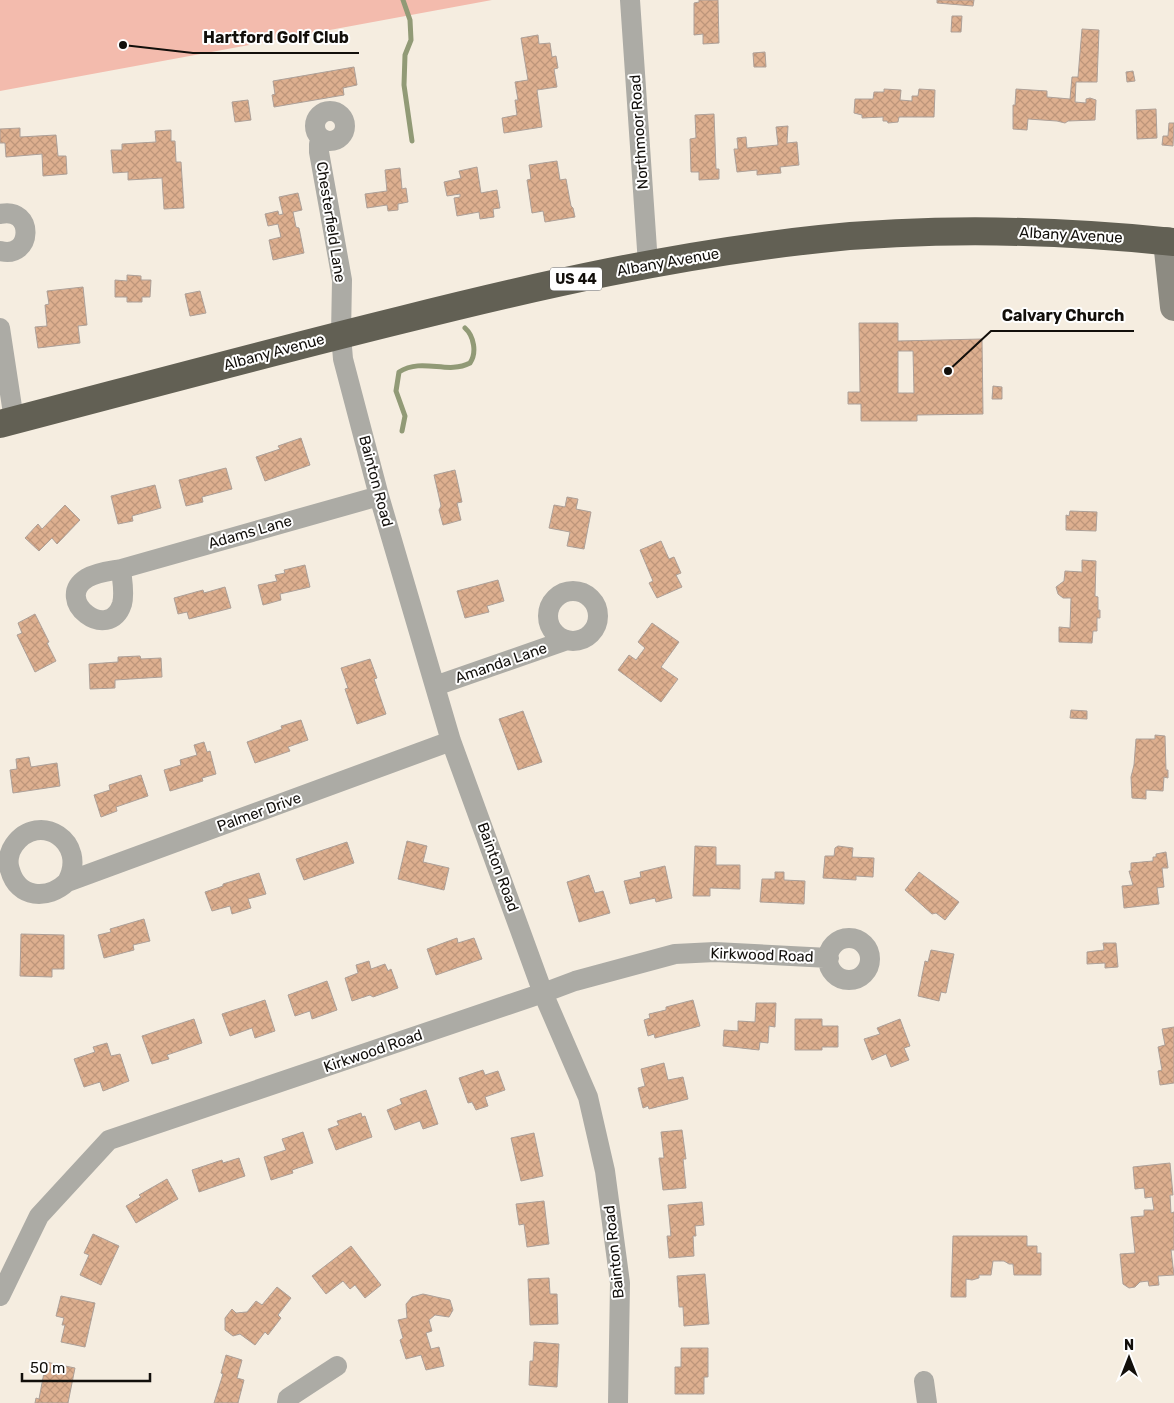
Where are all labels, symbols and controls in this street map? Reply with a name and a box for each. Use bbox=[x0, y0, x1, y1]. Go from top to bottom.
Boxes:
callout: Hartford Golf Club bbox=[193, 22, 359, 53]
text: Hartford Golf Club bbox=[203, 28, 349, 47]
street label: Northmoor Road bbox=[626, 74, 652, 190]
street label: Chesterfield Lane bbox=[313, 160, 349, 284]
street label: Albany Avenue bbox=[1019, 223, 1123, 247]
street label: Albany Avenue bbox=[615, 244, 721, 280]
road number: US 44 bbox=[550, 268, 602, 290]
callout: Calvary Church bbox=[991, 300, 1134, 331]
text: Calvary Church bbox=[1002, 306, 1124, 325]
street label: Albany Avenue bbox=[222, 330, 326, 374]
street label: Bainton Road bbox=[355, 433, 397, 529]
street label: Adams Lane bbox=[206, 511, 294, 553]
street label: Amanda Lane bbox=[453, 639, 549, 687]
street label: Palmer Drive bbox=[214, 788, 304, 836]
street label: Bainton Road bbox=[474, 820, 522, 914]
street label: Kirkwood Road bbox=[710, 944, 814, 966]
street label: Kirkwood Road bbox=[321, 1026, 425, 1076]
street label: Bainton Road bbox=[600, 1204, 628, 1300]
north arrow bbox=[1104, 1333, 1154, 1383]
text: N bbox=[1124, 1337, 1134, 1354]
scale bar bbox=[22, 1350, 150, 1382]
text: 50 m bbox=[30, 1359, 65, 1377]

